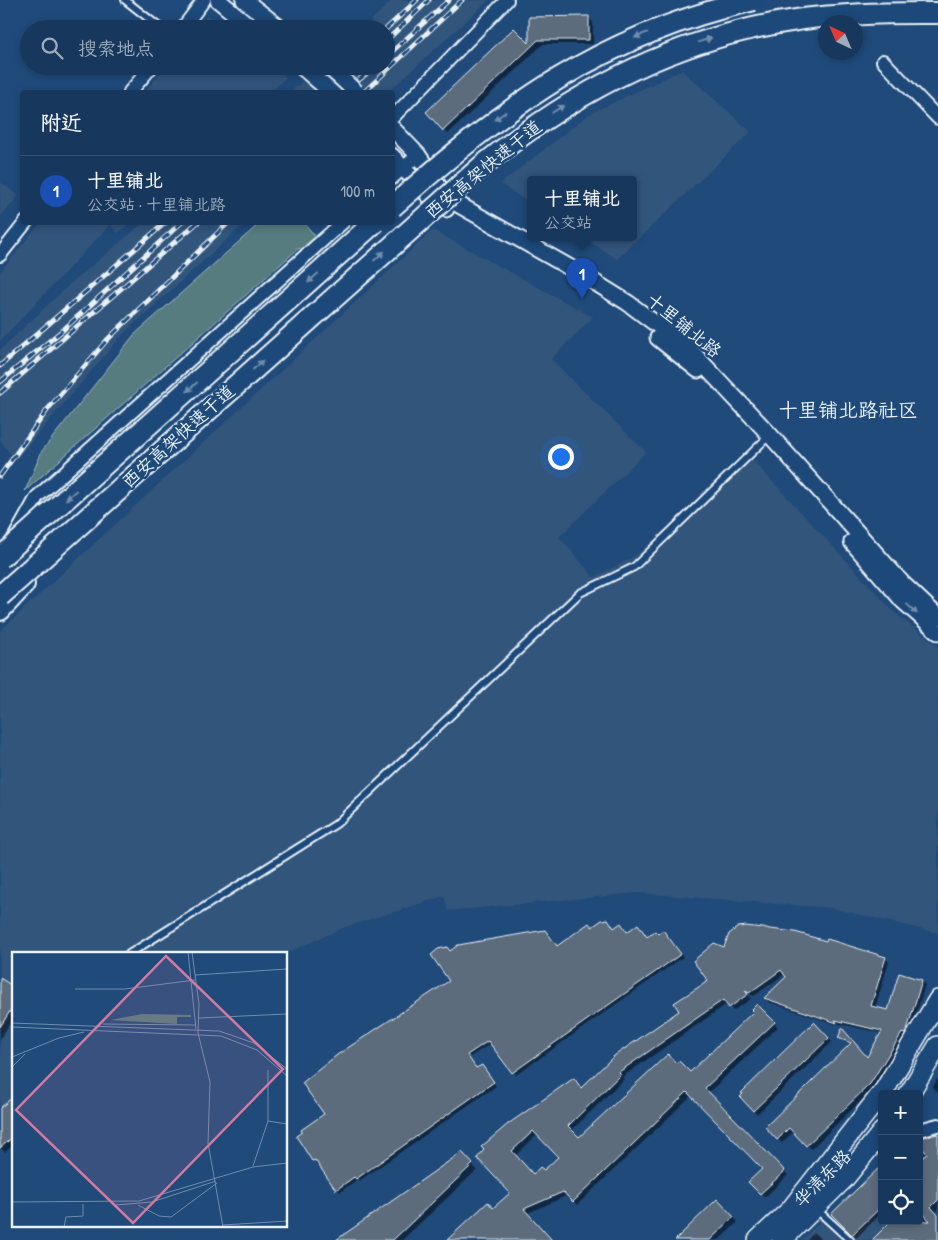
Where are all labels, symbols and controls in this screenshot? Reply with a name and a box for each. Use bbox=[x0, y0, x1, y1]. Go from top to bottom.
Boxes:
north arrow bbox=[818, 15, 863, 60]
search box bbox=[20, 20, 395, 75]
one-way arrow bbox=[633, 31, 648, 39]
icon: search bbox=[38, 34, 66, 62]
text: 搜索地点 bbox=[78, 35, 154, 61]
one-way arrow bbox=[698, 36, 713, 44]
one-way arrow bbox=[552, 104, 565, 114]
text: 附近 bbox=[40, 108, 82, 137]
one-way arrow bbox=[494, 111, 507, 121]
street label: 西安高架快速干道 bbox=[419, 114, 547, 224]
text: 十里铺北 bbox=[87, 167, 163, 193]
popup bbox=[527, 176, 637, 241]
text: 1 bbox=[53, 180, 59, 202]
text: 100 m bbox=[340, 180, 375, 202]
text: 十里铺北 bbox=[544, 185, 620, 211]
text: 公交站 · 十里铺北路 bbox=[87, 193, 226, 215]
text: 公交站 bbox=[544, 211, 592, 233]
one-way arrow bbox=[373, 251, 386, 262]
pin: 1 bbox=[566, 258, 598, 299]
one-way arrow bbox=[307, 272, 319, 284]
street label: 十里铺北路 bbox=[641, 287, 727, 363]
one-way arrow bbox=[252, 360, 264, 371]
street label: 西安高架快速干道 bbox=[116, 379, 240, 493]
one-way arrow bbox=[185, 381, 198, 392]
district label: 十里铺北路社区 bbox=[778, 396, 918, 423]
your location bbox=[548, 444, 574, 470]
one-way arrow bbox=[65, 489, 77, 501]
one-way arrow bbox=[905, 603, 917, 615]
inset map bbox=[12, 952, 288, 1228]
map controls bbox=[878, 1090, 923, 1225]
button: + bbox=[878, 1090, 923, 1135]
button: − bbox=[878, 1135, 923, 1180]
street label: 华清东路 bbox=[788, 1144, 856, 1212]
button: locate bbox=[878, 1180, 923, 1225]

